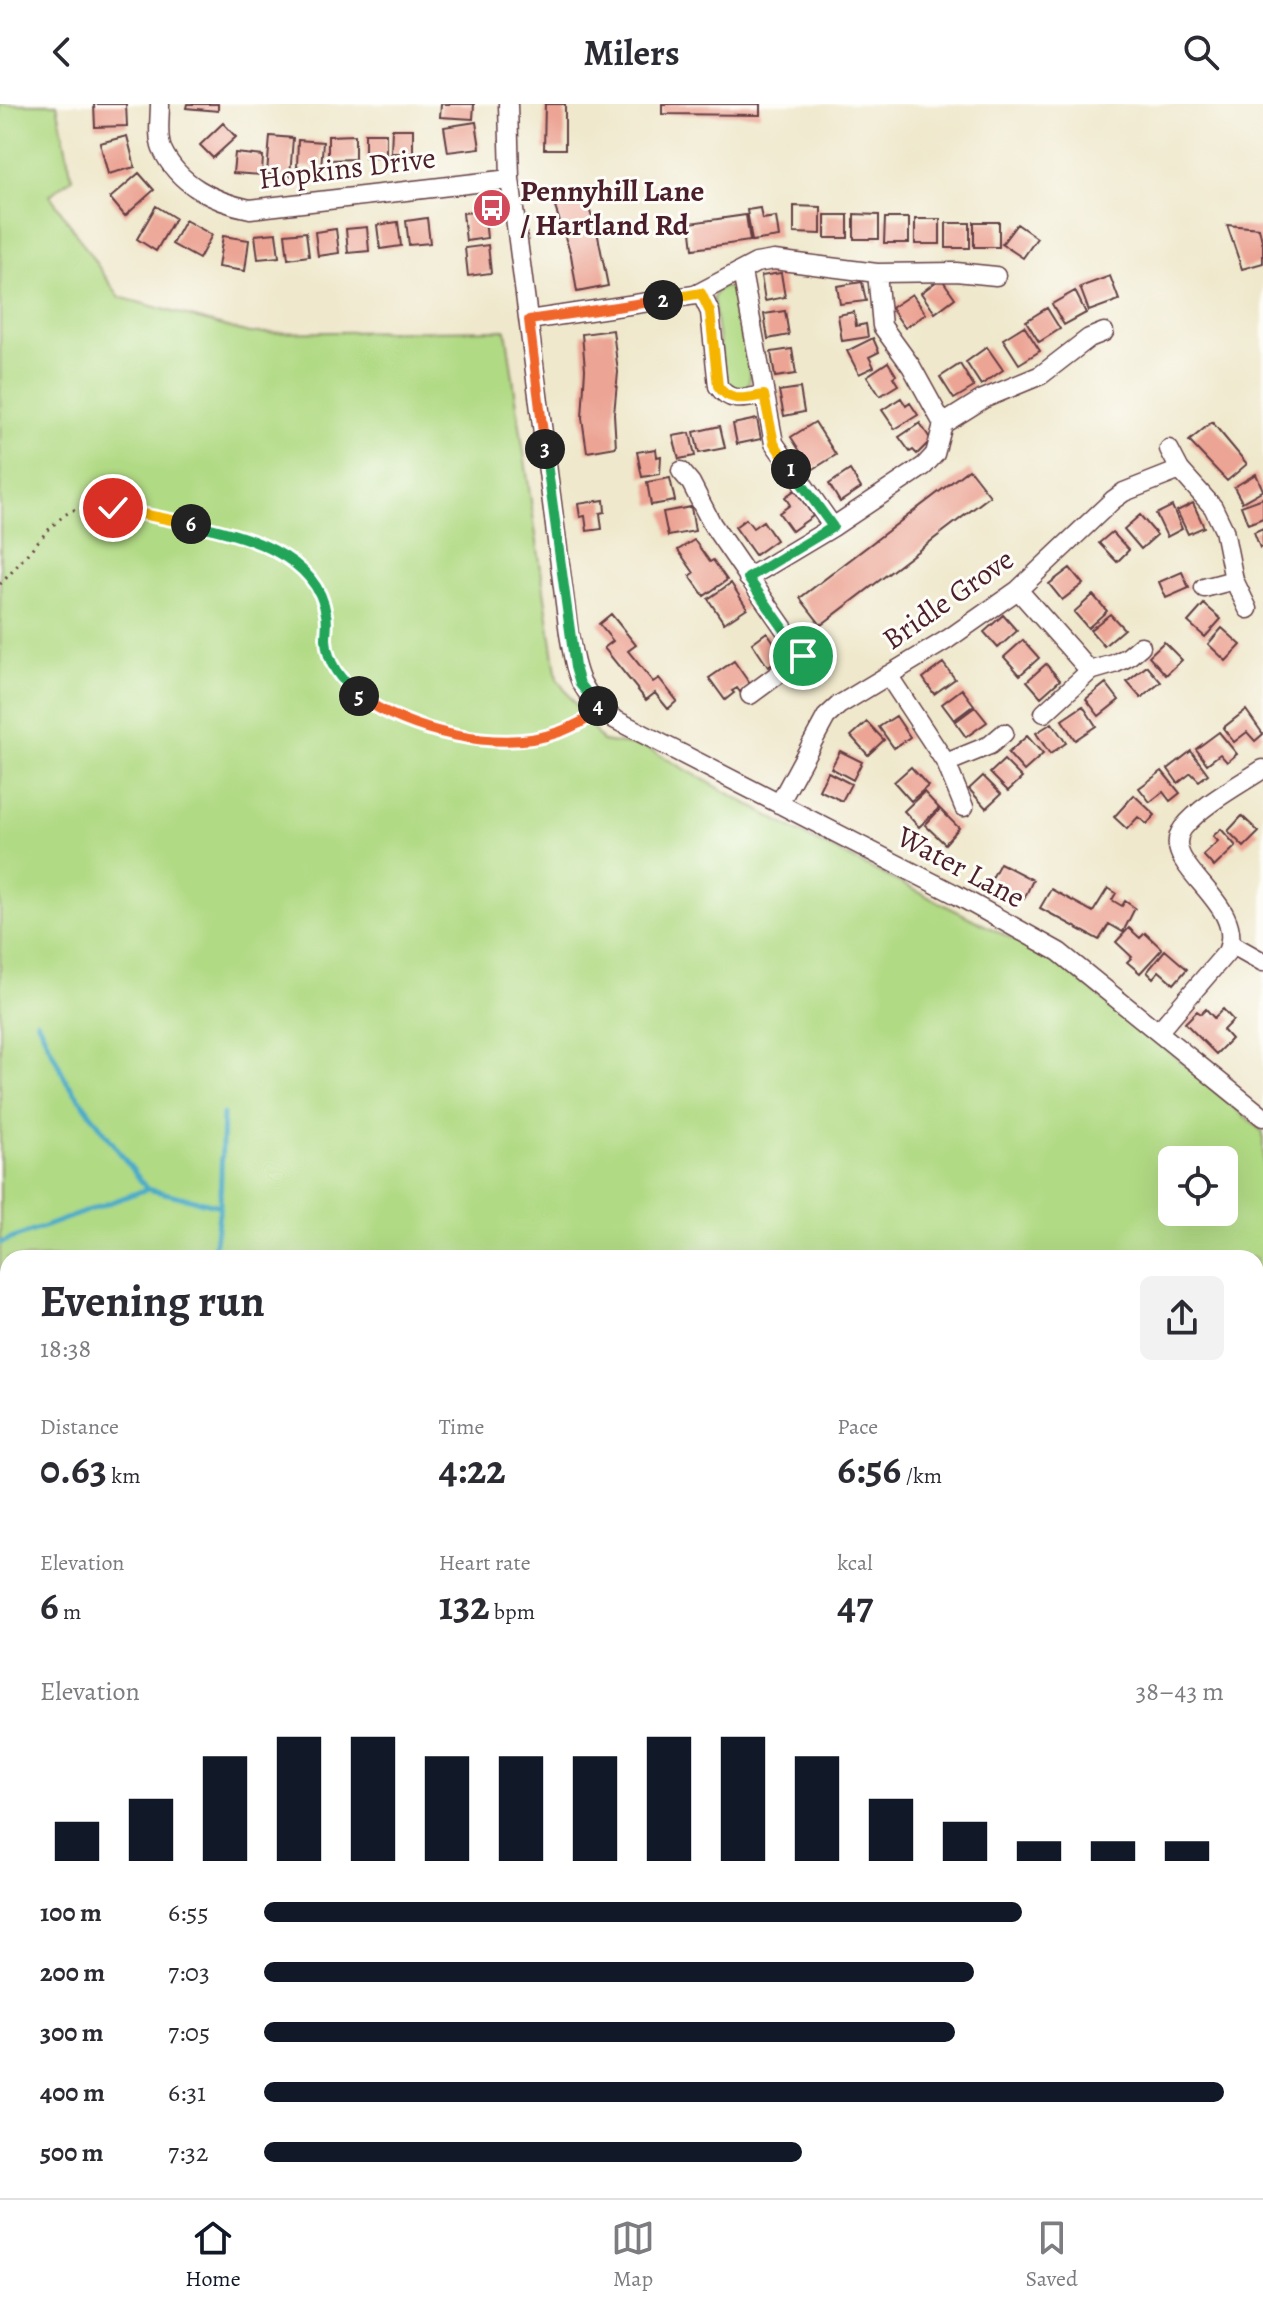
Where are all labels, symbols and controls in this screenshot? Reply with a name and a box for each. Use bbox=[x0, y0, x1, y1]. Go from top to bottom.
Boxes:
text: Milers bbox=[583, 28, 680, 77]
icon: back bbox=[40, 30, 84, 74]
icon: search bbox=[1179, 30, 1223, 74]
street label: Hopkins Drive bbox=[256, 137, 438, 199]
place label: Pennyhill Lane / Hartland Rd bbox=[520, 171, 704, 245]
bus stop icon: Pennyhill Lane / Hartland Rd bbox=[471, 187, 513, 229]
pin: 2 bbox=[643, 280, 683, 320]
text: 2 bbox=[658, 285, 668, 315]
pin: 3 bbox=[525, 429, 565, 469]
text: 3 bbox=[540, 434, 550, 464]
pin: 1 bbox=[771, 449, 811, 489]
text: 1 bbox=[787, 454, 795, 484]
pin bbox=[79, 474, 147, 542]
icon: check bbox=[91, 486, 135, 530]
pin: 6 bbox=[171, 504, 211, 544]
text: 6 bbox=[186, 509, 196, 539]
street label: Bridle Grove bbox=[874, 539, 1022, 659]
pin bbox=[769, 622, 837, 690]
icon: arrive bbox=[781, 634, 825, 678]
pin: 5 bbox=[339, 676, 379, 716]
text: 5 bbox=[354, 681, 364, 711]
pin: 4 bbox=[578, 686, 618, 726]
text: 4 bbox=[593, 691, 603, 721]
street label: Water Lane bbox=[889, 816, 1032, 917]
map controls bbox=[1158, 1146, 1238, 1226]
button: locate bbox=[1158, 1146, 1238, 1226]
text: Evening run bbox=[40, 1271, 265, 1331]
button: share bbox=[1140, 1276, 1224, 1360]
text: 18:38 bbox=[40, 1331, 91, 1366]
text: Distance bbox=[40, 1412, 119, 1442]
text: Time bbox=[439, 1412, 484, 1442]
text: Pace bbox=[837, 1412, 878, 1442]
text: 0.63 bbox=[40, 1442, 107, 1497]
text: 4:22 bbox=[439, 1442, 506, 1497]
text: 6:56 bbox=[837, 1442, 901, 1497]
text: km bbox=[107, 1461, 141, 1491]
text: /km bbox=[901, 1461, 942, 1491]
text: Elevation bbox=[40, 1548, 124, 1578]
text: Heart rate bbox=[439, 1548, 531, 1578]
text: kcal bbox=[837, 1548, 873, 1578]
text: 6 bbox=[40, 1578, 59, 1633]
text: 132 bbox=[439, 1578, 490, 1633]
text: 47 bbox=[837, 1578, 873, 1633]
text: m bbox=[59, 1597, 81, 1627]
text: bpm bbox=[490, 1597, 535, 1627]
text: Elevation bbox=[40, 1674, 140, 1709]
text: 38–43 m bbox=[1135, 1674, 1224, 1709]
text: 100 m bbox=[40, 1895, 102, 1930]
text: 6:55 bbox=[168, 1895, 209, 1930]
text: 200 m bbox=[40, 1955, 105, 1990]
text: 7:03 bbox=[168, 1955, 210, 1990]
text: 300 m bbox=[40, 2015, 104, 2050]
text: 7:05 bbox=[168, 2015, 210, 2050]
text: 400 m bbox=[40, 2075, 105, 2110]
text: 6:31 bbox=[168, 2075, 206, 2110]
text: 500 m bbox=[40, 2135, 104, 2170]
text: 7:32 bbox=[168, 2135, 208, 2170]
tab: Home bbox=[185, 2216, 241, 2294]
tab: Map bbox=[611, 2216, 655, 2294]
tab: Saved bbox=[1026, 2216, 1078, 2294]

